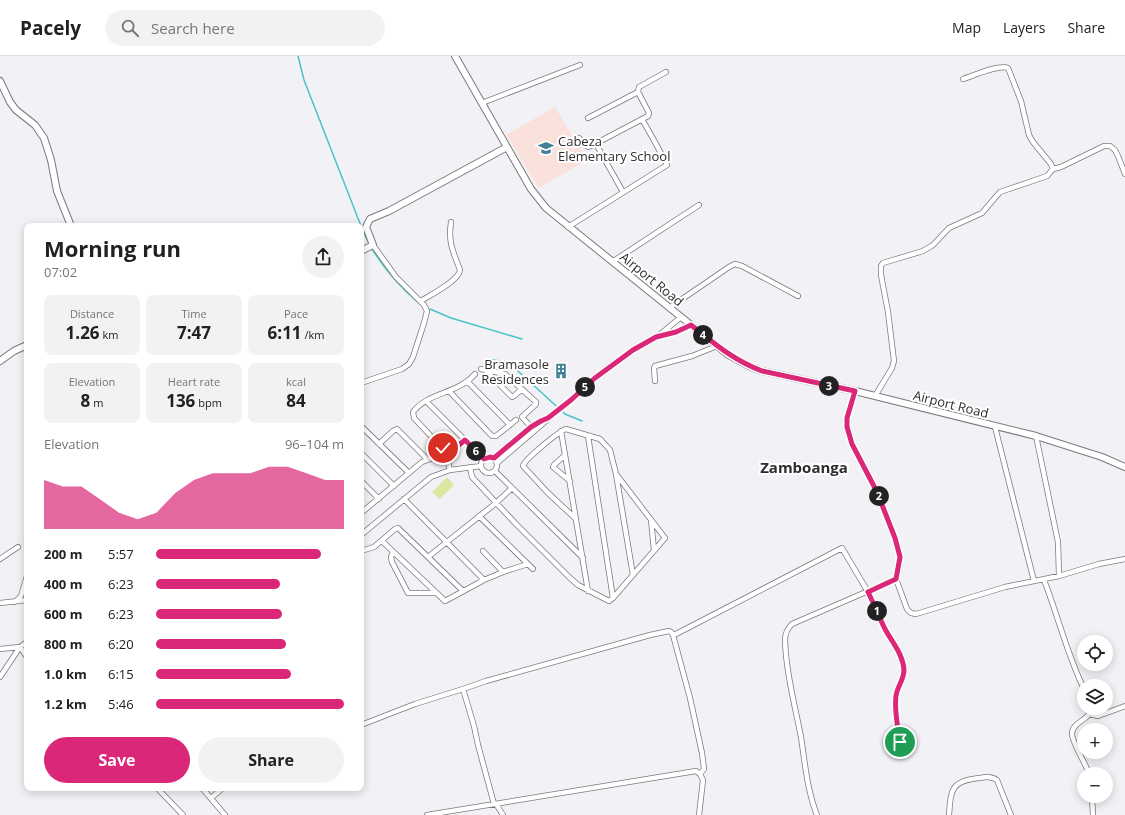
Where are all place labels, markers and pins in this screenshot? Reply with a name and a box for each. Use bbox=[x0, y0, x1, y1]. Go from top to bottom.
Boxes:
place label: Cabeza Elementary School bbox=[558, 132, 670, 165]
school or university icon: Cabeza Elementary School bbox=[537, 139, 555, 157]
pin: 4 bbox=[693, 325, 713, 345]
place label: Bramasole Residences bbox=[481, 355, 549, 388]
building icon: Bramasole Residences bbox=[552, 362, 570, 380]
pin: 3 bbox=[819, 376, 839, 396]
pin: 5 bbox=[575, 377, 595, 397]
pin bbox=[426, 431, 460, 465]
pin: 6 bbox=[466, 441, 486, 461]
pin: 2 bbox=[869, 486, 889, 506]
pin: 1 bbox=[867, 601, 887, 621]
pin bbox=[883, 725, 917, 759]

